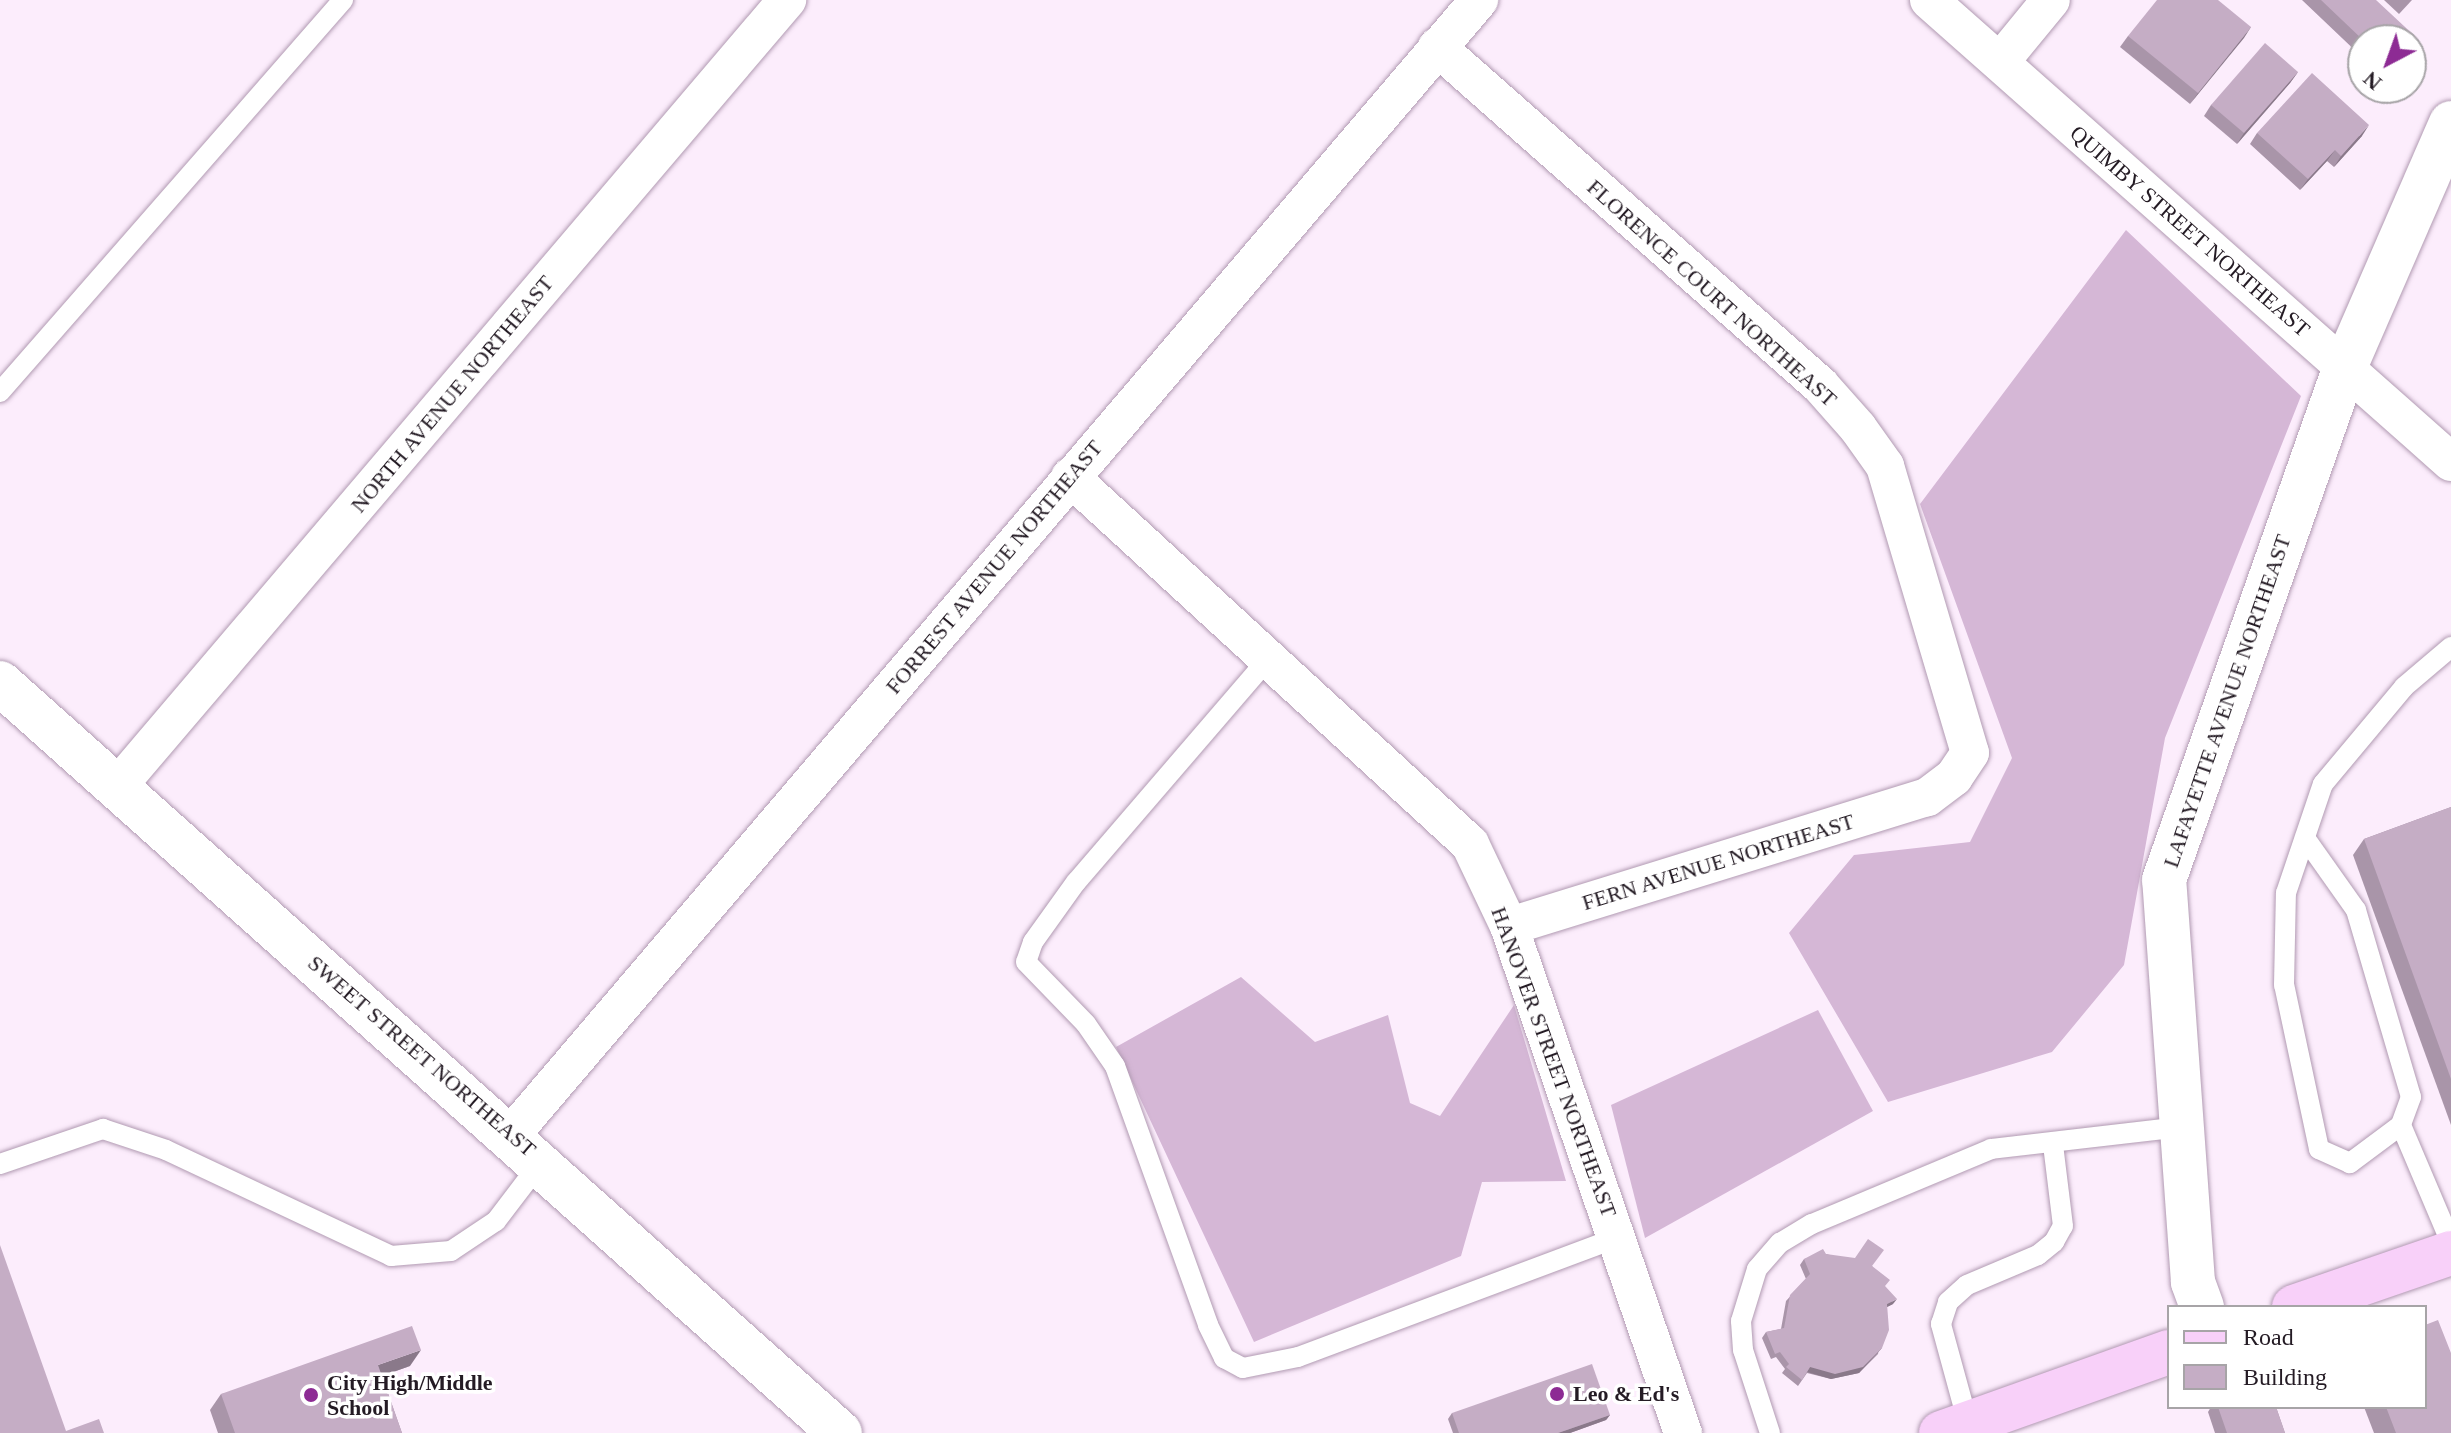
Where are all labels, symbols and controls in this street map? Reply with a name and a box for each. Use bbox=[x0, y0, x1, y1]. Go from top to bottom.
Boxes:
north arrow bbox=[2347, 24, 2427, 104]
text: N bbox=[2358, 66, 2386, 96]
street label: QUIMBY STREET NORTHEAST bbox=[2064, 119, 2316, 343]
street label: FLORENCE COURT NORTHEAST bbox=[1582, 174, 1842, 412]
street label: NORTH AVENUE NORTHEAST bbox=[345, 270, 559, 518]
street label: FORREST AVENUE NORTHEAST bbox=[880, 434, 1108, 700]
street label: LAFAYETTE AVENUE NORTHEAST bbox=[2157, 531, 2297, 871]
street label: FERN AVENUE NORTHEAST bbox=[1578, 808, 1858, 916]
street label: HANOVER STREET NORTHEAST bbox=[1485, 903, 1623, 1221]
street label: SWEET STREET NORTHEAST bbox=[302, 949, 542, 1163]
legend bbox=[2167, 1305, 2427, 1409]
text: Road bbox=[2243, 1324, 2294, 1350]
text: Building bbox=[2243, 1364, 2327, 1390]
place label: City High/Middle School bbox=[327, 1369, 493, 1420]
place label: Leo & Ed's bbox=[1573, 1381, 1679, 1407]
marker: Leo & Ed's bbox=[1548, 1385, 1566, 1403]
marker: City High/Middle School bbox=[302, 1386, 320, 1404]

